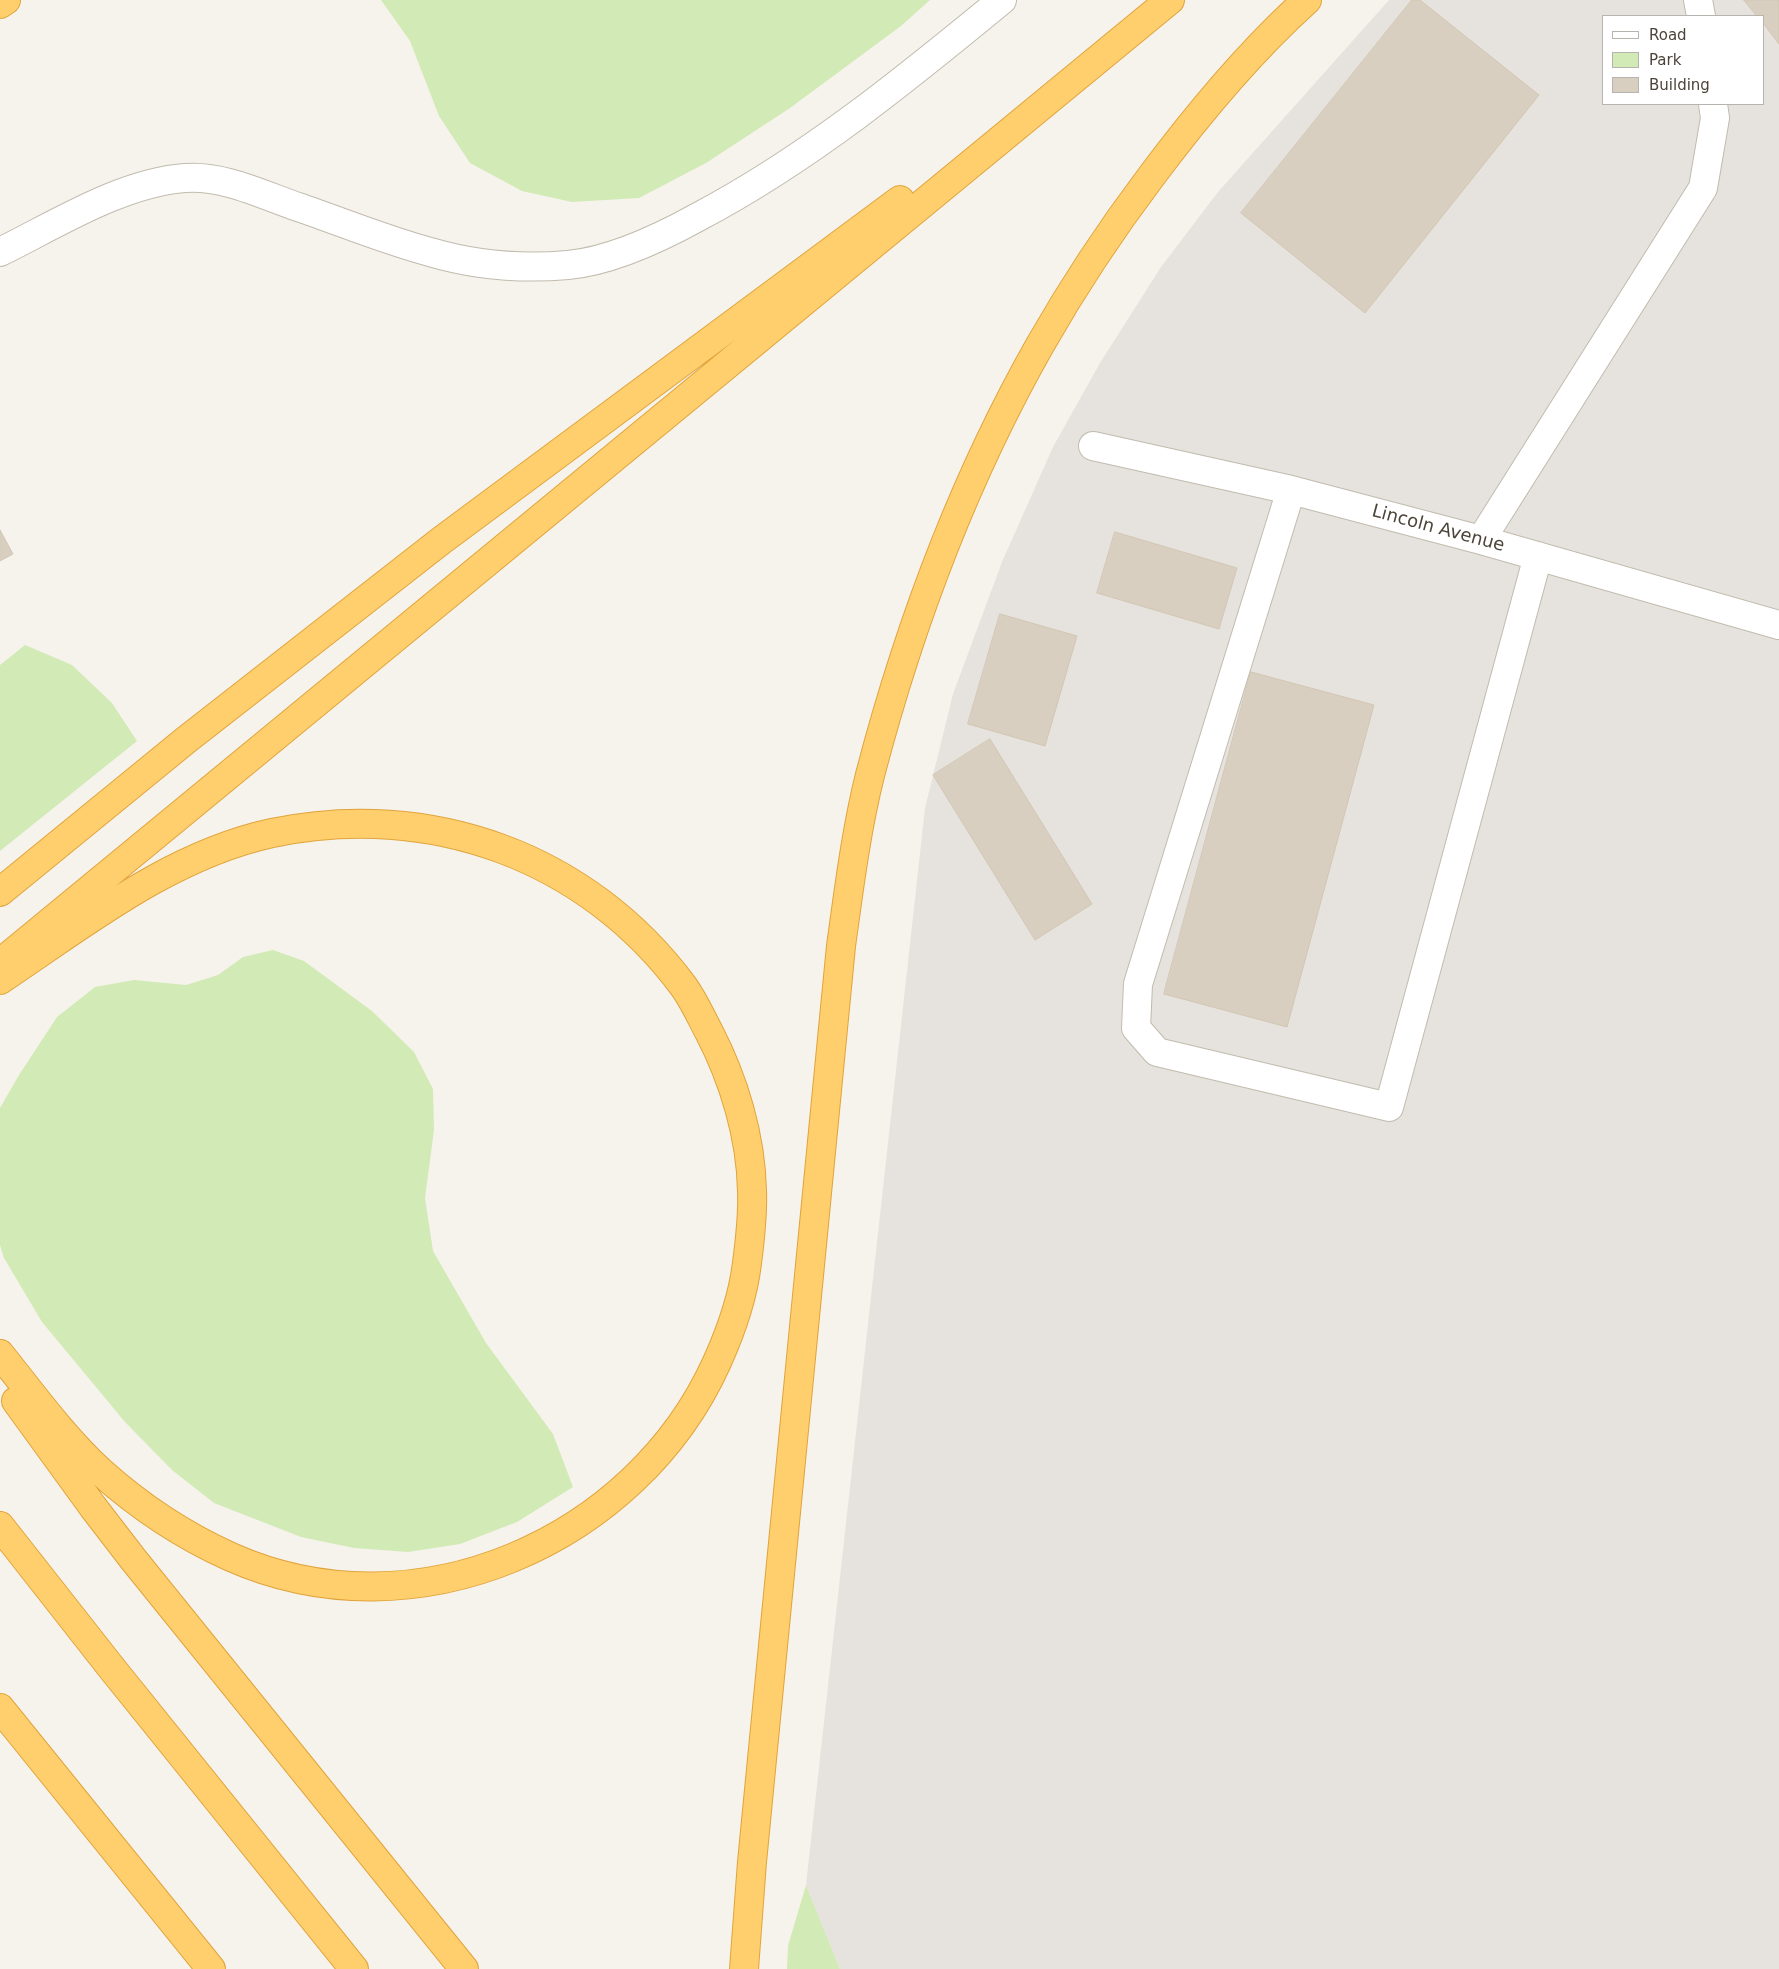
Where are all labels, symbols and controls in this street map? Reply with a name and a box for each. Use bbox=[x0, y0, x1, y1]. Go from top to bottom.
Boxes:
legend bbox=[1602, 15, 1764, 105]
text: Road bbox=[1649, 26, 1687, 44]
text: Park bbox=[1649, 51, 1681, 69]
text: Building bbox=[1649, 76, 1710, 94]
street label: Lincoln Avenue bbox=[1369, 501, 1507, 557]

